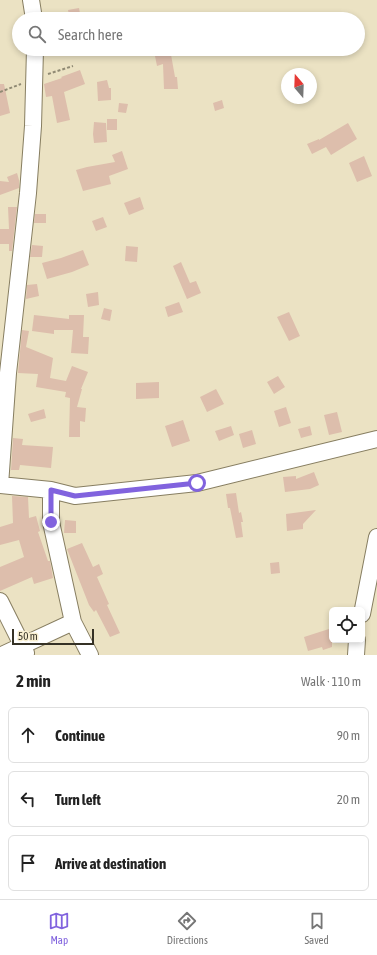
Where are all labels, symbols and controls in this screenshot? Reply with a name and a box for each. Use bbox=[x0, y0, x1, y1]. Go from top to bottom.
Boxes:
search box bbox=[12, 12, 365, 56]
icon: search bbox=[26, 23, 48, 45]
text: Search here bbox=[58, 26, 123, 43]
north arrow bbox=[281, 68, 317, 104]
route start bbox=[188, 474, 206, 492]
route end bbox=[42, 513, 60, 531]
map controls bbox=[329, 607, 365, 643]
button: locate bbox=[329, 607, 365, 643]
scale bar bbox=[12, 627, 94, 646]
text: 50 m bbox=[18, 630, 38, 642]
text: 2 min bbox=[16, 671, 51, 691]
text: Walk · 110 m bbox=[301, 674, 361, 689]
icon: ahead bbox=[17, 724, 39, 746]
text: Continue bbox=[55, 727, 105, 744]
text: 90 m bbox=[337, 728, 360, 743]
icon: left bbox=[17, 788, 39, 810]
text: Turn left bbox=[55, 791, 101, 808]
text: 20 m bbox=[337, 792, 360, 807]
icon: arrive bbox=[17, 852, 39, 874]
text: Arrive at destination bbox=[55, 855, 166, 872]
tab: Map bbox=[48, 910, 70, 946]
tab: Directions bbox=[167, 910, 208, 946]
tab: Saved bbox=[304, 910, 329, 946]

